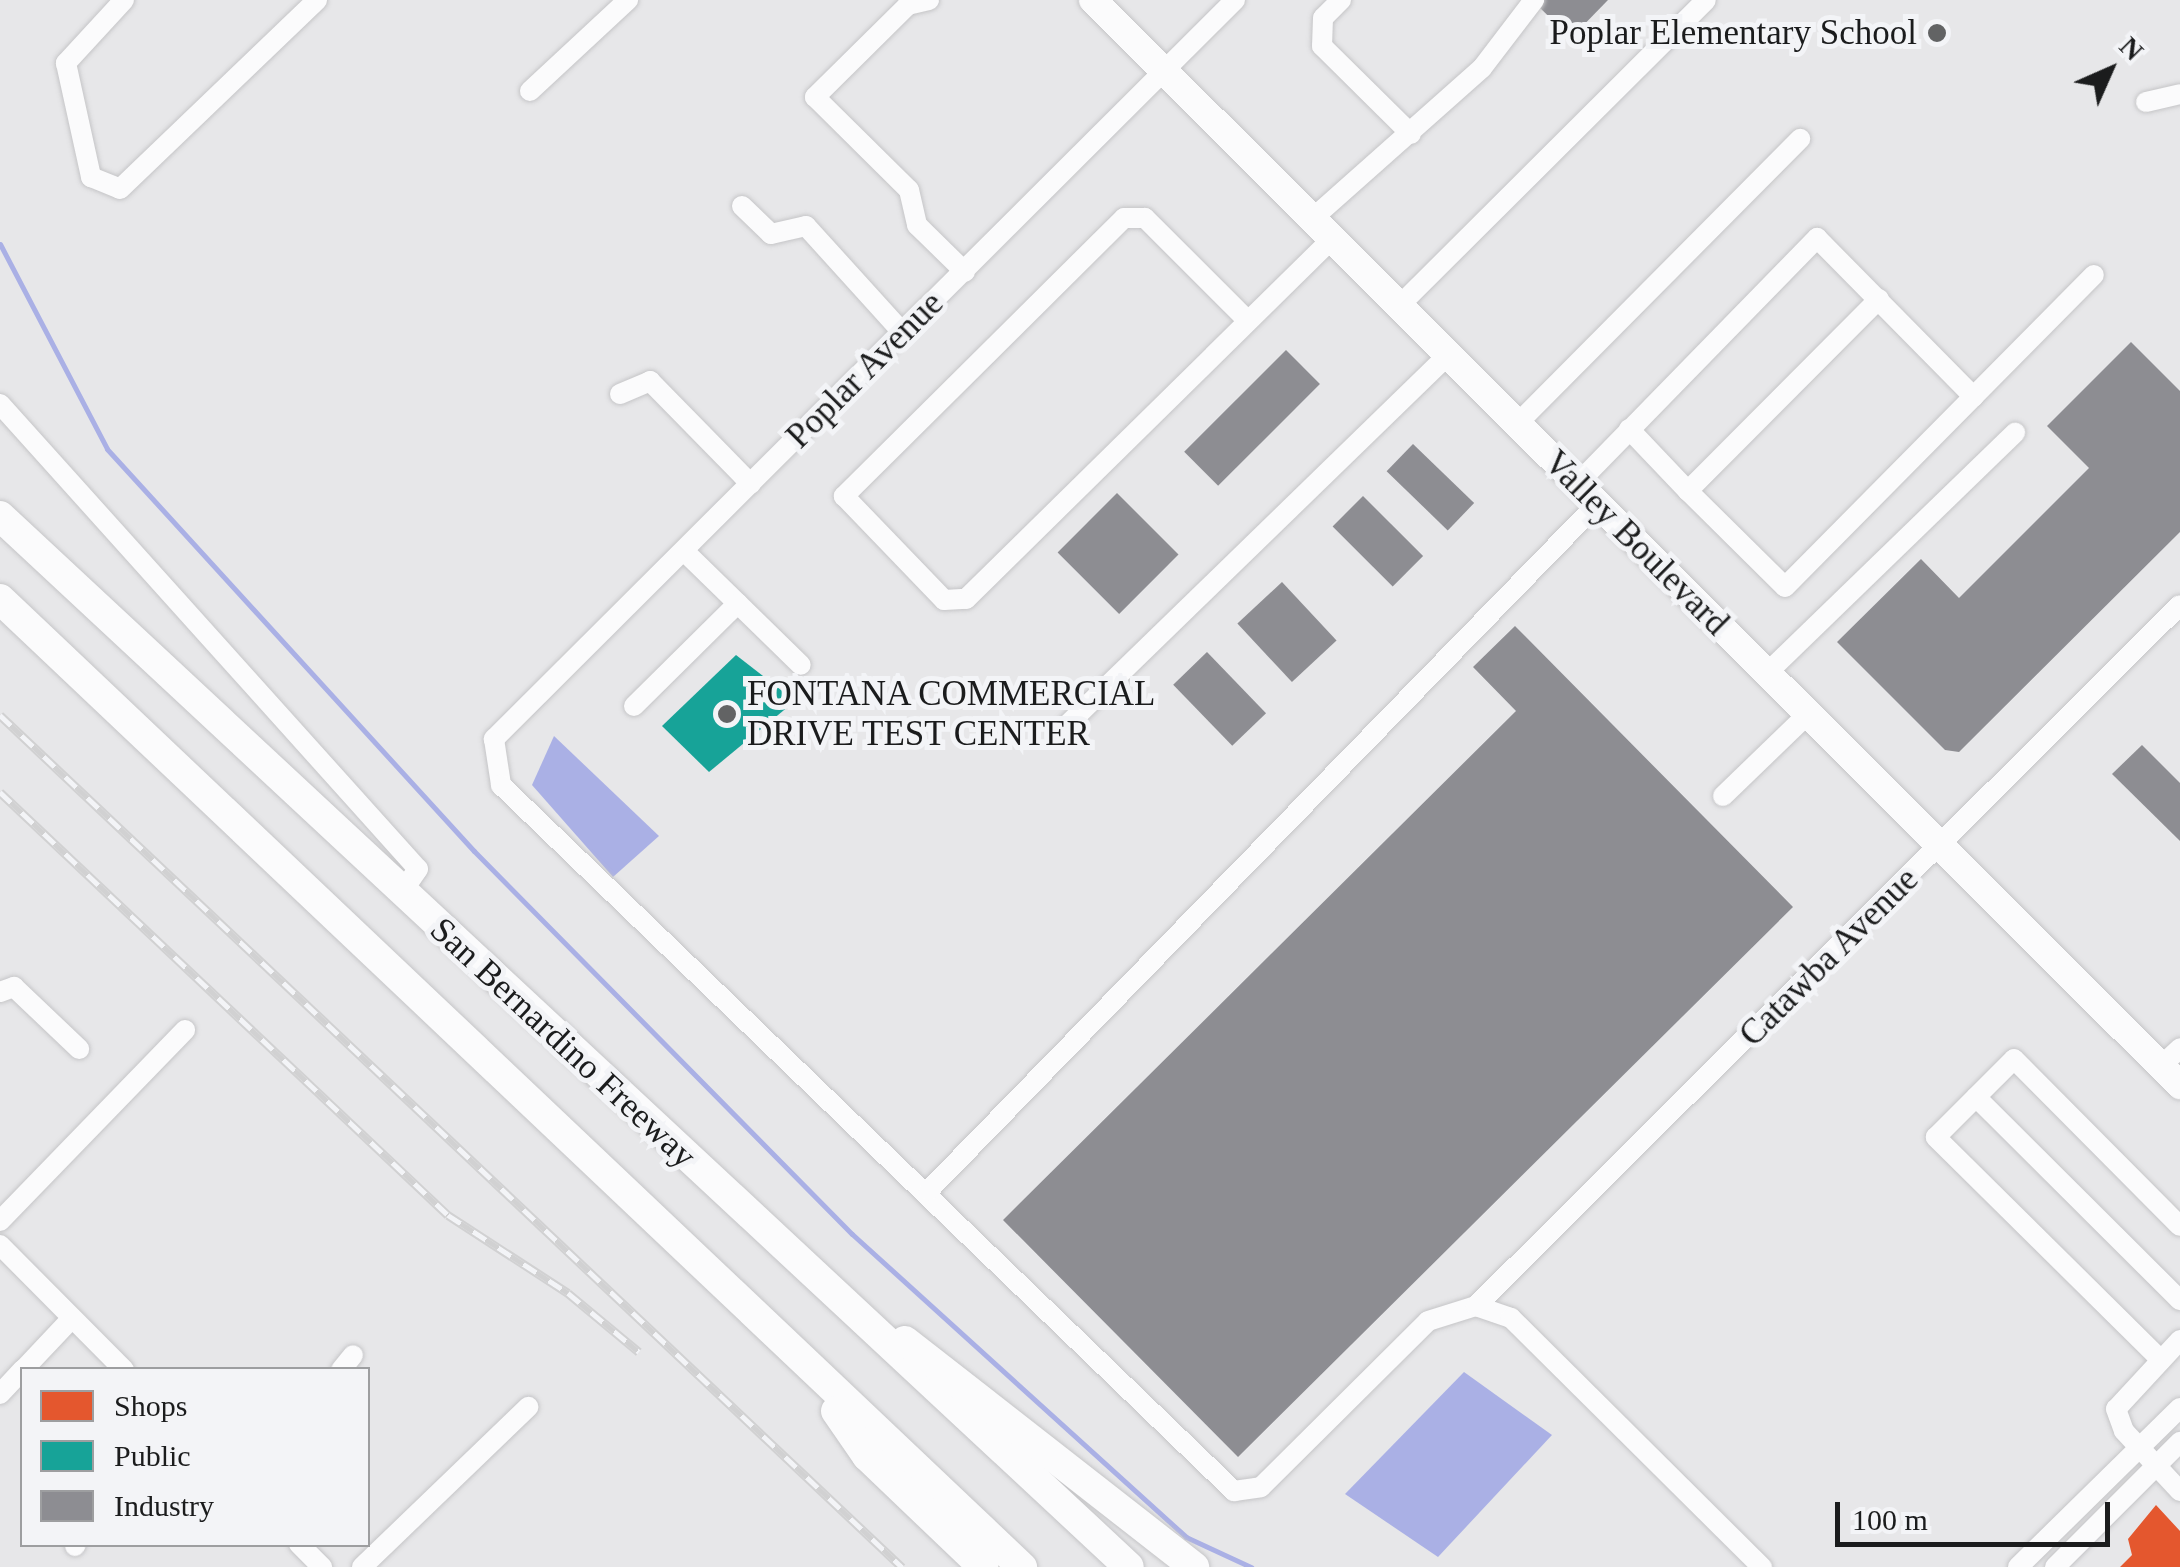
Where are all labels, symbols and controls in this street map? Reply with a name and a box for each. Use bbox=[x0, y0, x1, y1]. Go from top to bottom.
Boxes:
place label: Poplar Elementary School bbox=[1550, 12, 1917, 54]
north arrow bbox=[2060, 20, 2160, 120]
marker: Poplar Elementary School bbox=[1926, 22, 1948, 44]
text: N bbox=[2113, 30, 2150, 67]
street label: Poplar Avenue bbox=[777, 282, 953, 458]
street label: Valley Boulevard bbox=[1535, 442, 1737, 644]
place label: FONTANA COMMERCIAL DRIVE TEST CENTER bbox=[747, 673, 1157, 755]
marker: FONTANA COMMERCIAL DRIVE TEST CENTER bbox=[716, 703, 738, 725]
street label: Catawba Avenue bbox=[1730, 858, 1928, 1056]
street label: San Bernardino Freeway bbox=[421, 909, 705, 1177]
legend bbox=[20, 1367, 370, 1547]
text: Shops bbox=[114, 1389, 187, 1422]
text: Public bbox=[114, 1439, 191, 1472]
scale bar bbox=[1840, 1482, 2115, 1544]
text: Industry bbox=[114, 1489, 214, 1522]
text: 100 m bbox=[1852, 1503, 1928, 1536]

